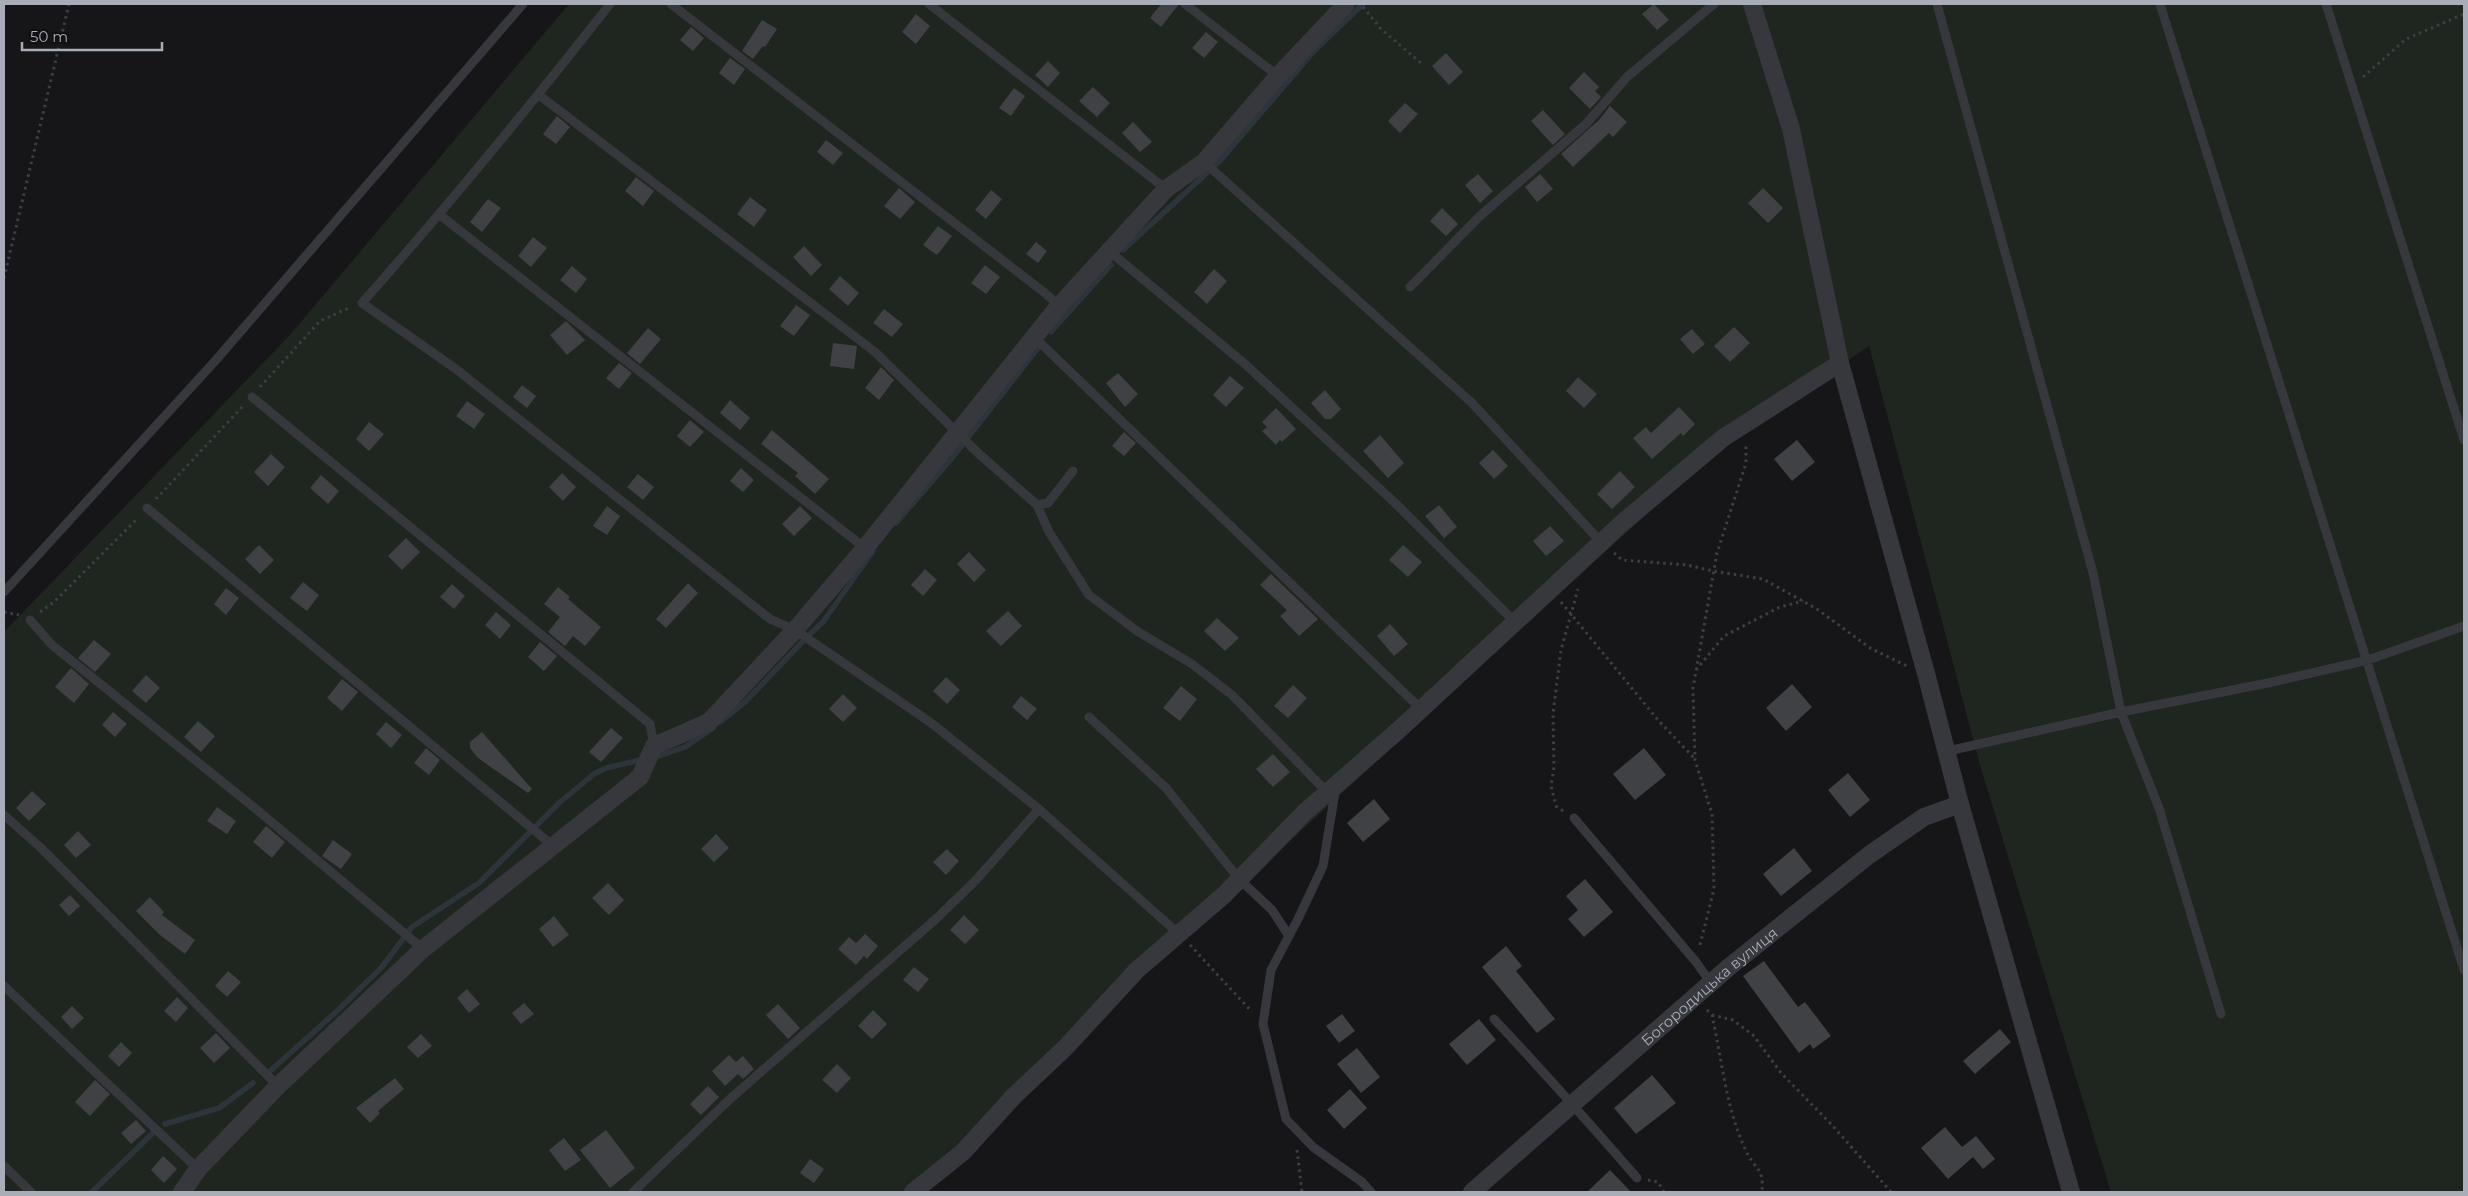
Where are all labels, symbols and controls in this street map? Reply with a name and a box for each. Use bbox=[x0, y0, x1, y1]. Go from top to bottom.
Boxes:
scale bar bbox=[22, 20, 162, 52]
text: 50 m bbox=[30, 27, 68, 46]
street label: Богородицька вулиця bbox=[1637, 923, 1781, 1049]

